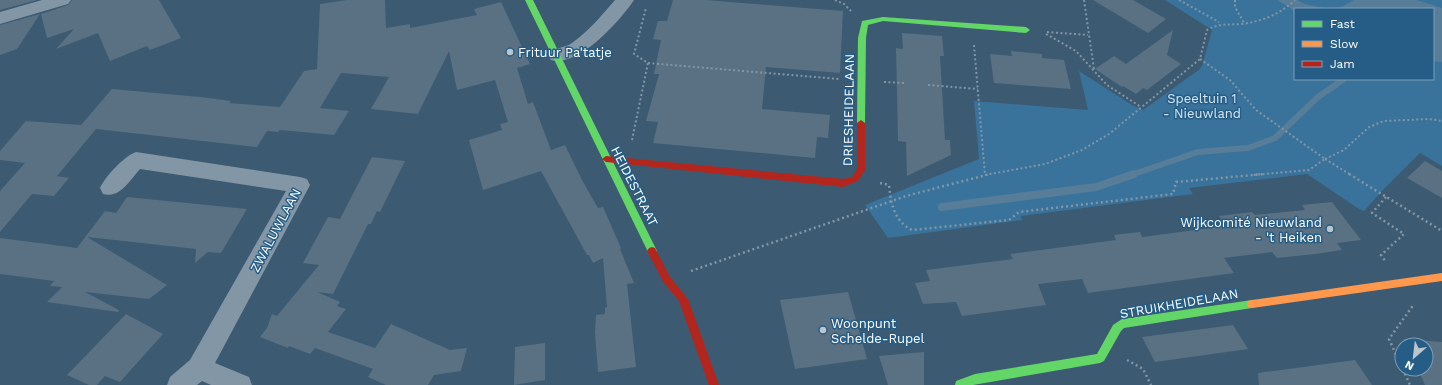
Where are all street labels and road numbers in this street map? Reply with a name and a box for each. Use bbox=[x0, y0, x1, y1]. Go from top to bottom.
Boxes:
street label: DRIESHEIDELAAN bbox=[840, 54, 857, 166]
street label: HEIDESTRAAT bbox=[608, 144, 661, 229]
street label: ZWALUWLAAN bbox=[247, 186, 304, 275]
street label: STRUIKHEIDELAAN bbox=[1119, 286, 1239, 321]

